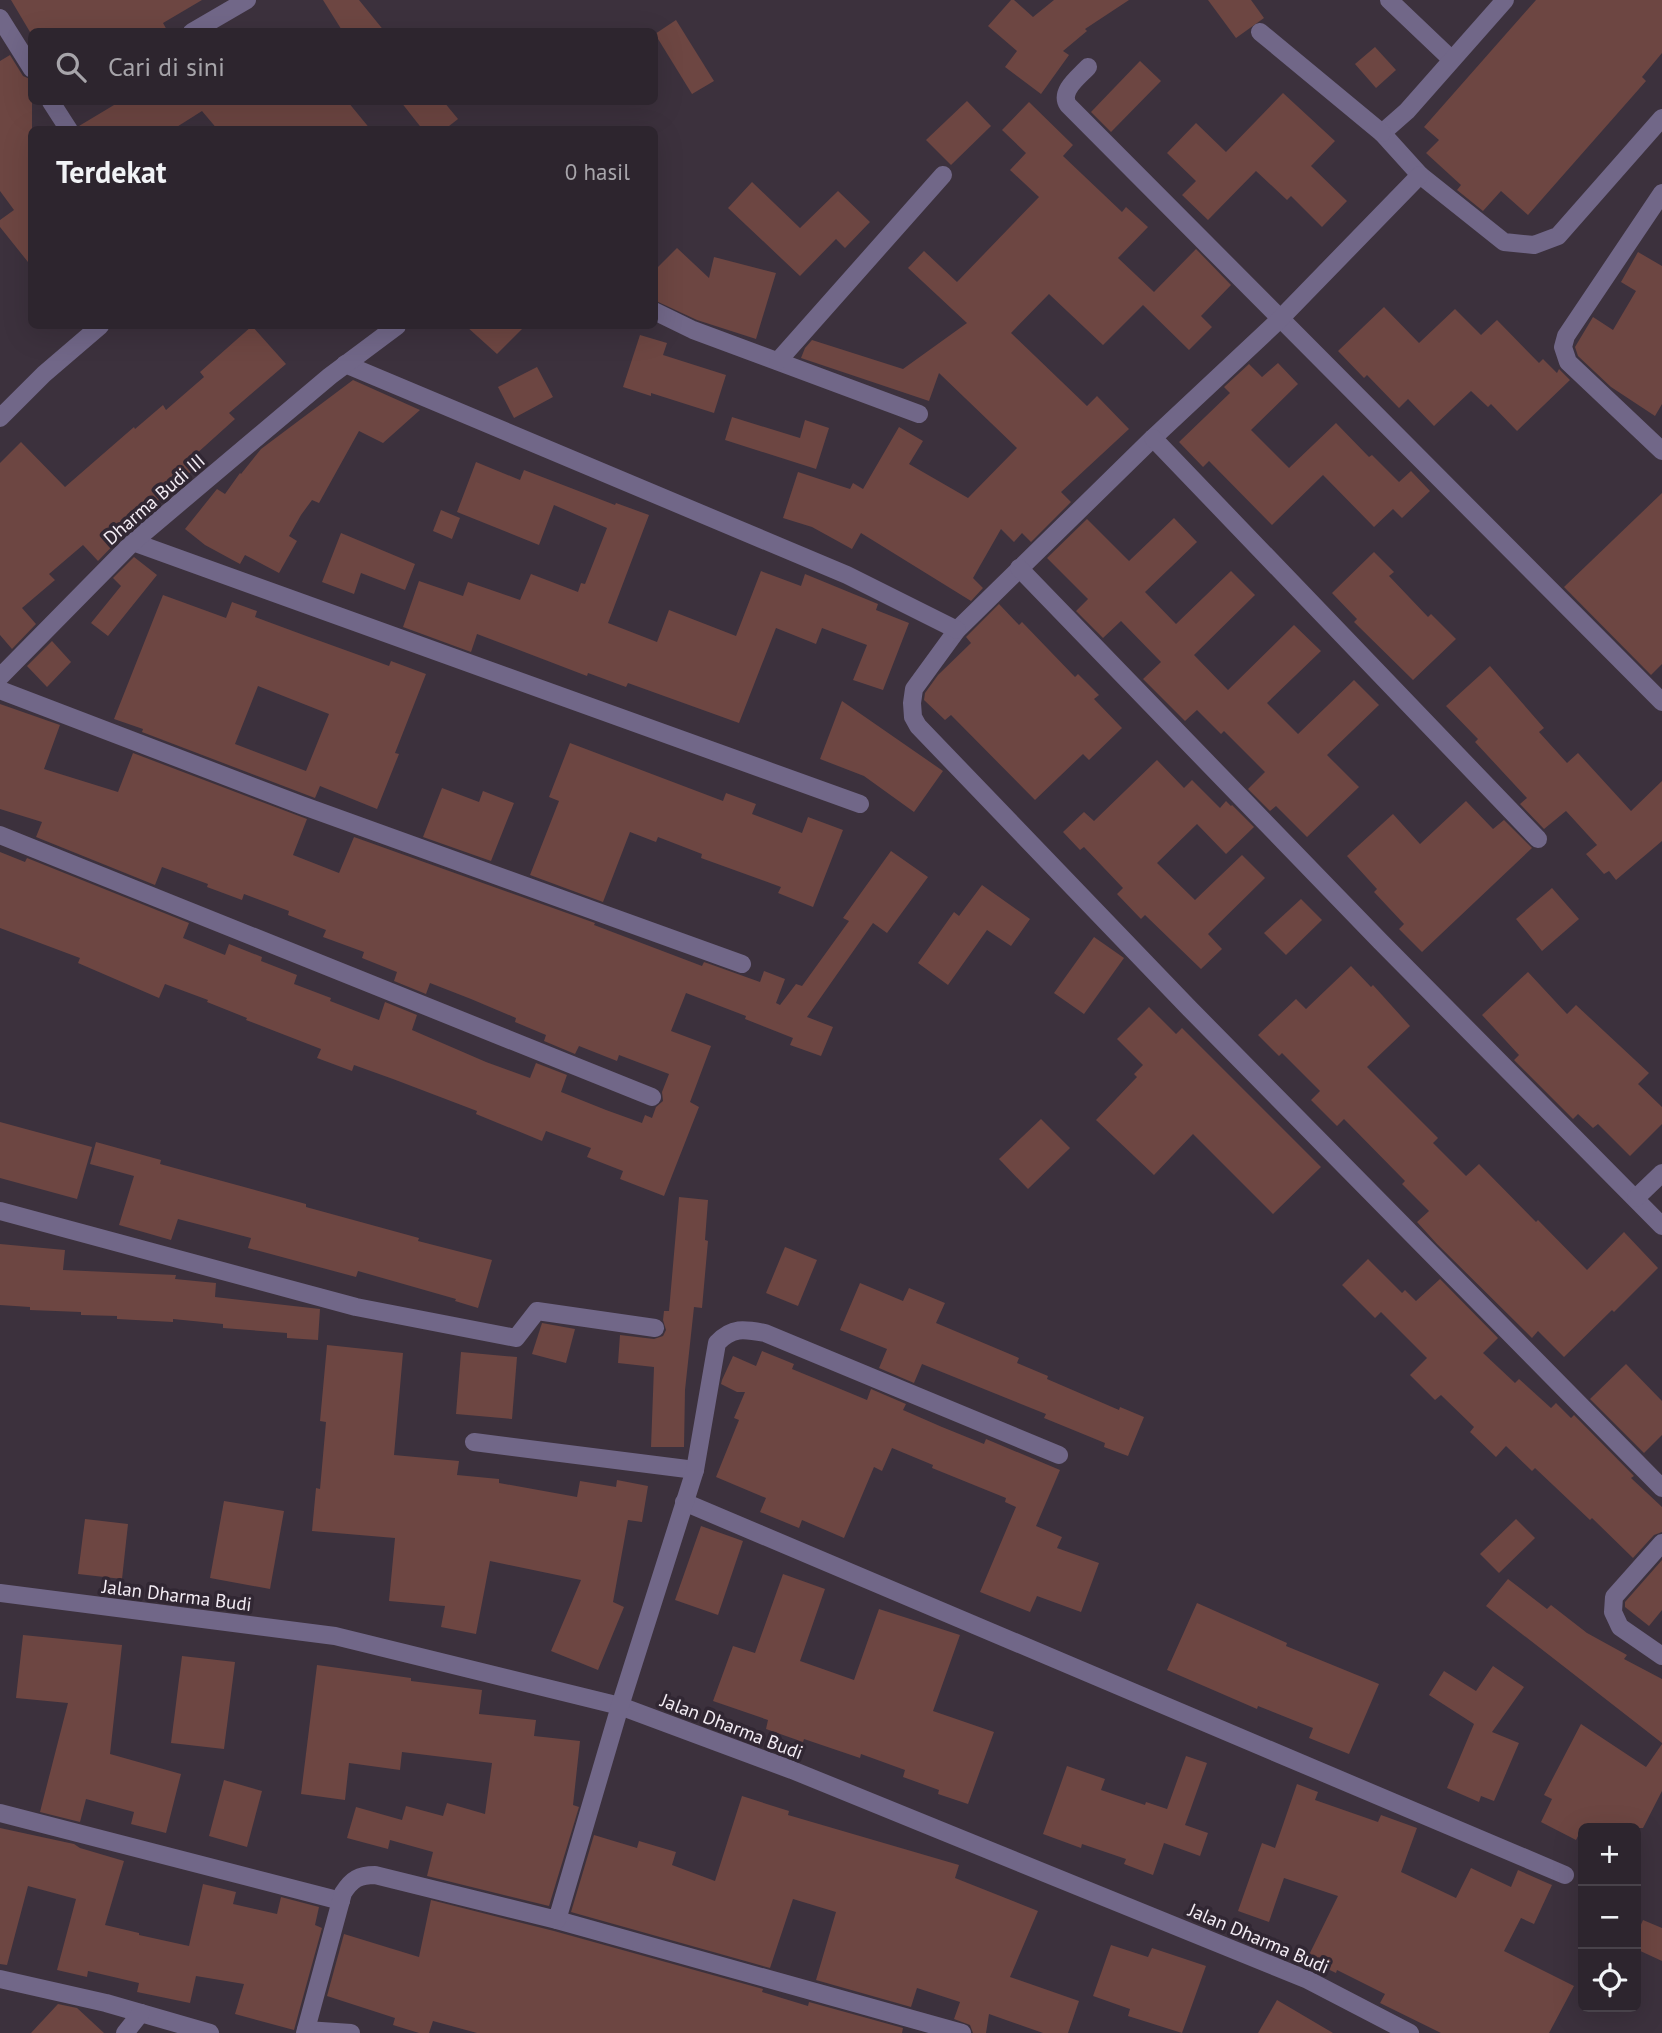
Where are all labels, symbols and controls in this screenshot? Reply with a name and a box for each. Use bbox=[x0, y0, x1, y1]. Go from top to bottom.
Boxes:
search box bbox=[28, 28, 658, 105]
icon: search bbox=[52, 48, 90, 86]
text: Cari di sini bbox=[108, 50, 225, 83]
text: Terdekat bbox=[56, 152, 166, 191]
text: 0 hasil bbox=[565, 157, 630, 186]
street label: Dharma Budi III bbox=[98, 448, 210, 550]
street label: Jalan Dharma Budi bbox=[100, 1574, 253, 1616]
street label: Jalan Dharma Budi bbox=[656, 1687, 807, 1764]
map controls bbox=[1578, 1823, 1641, 2012]
button: + bbox=[1578, 1823, 1641, 1886]
button: − bbox=[1578, 1886, 1641, 1949]
street label: Jalan Dharma Budi bbox=[1184, 1897, 1333, 1978]
button: locate bbox=[1578, 1949, 1641, 2012]

